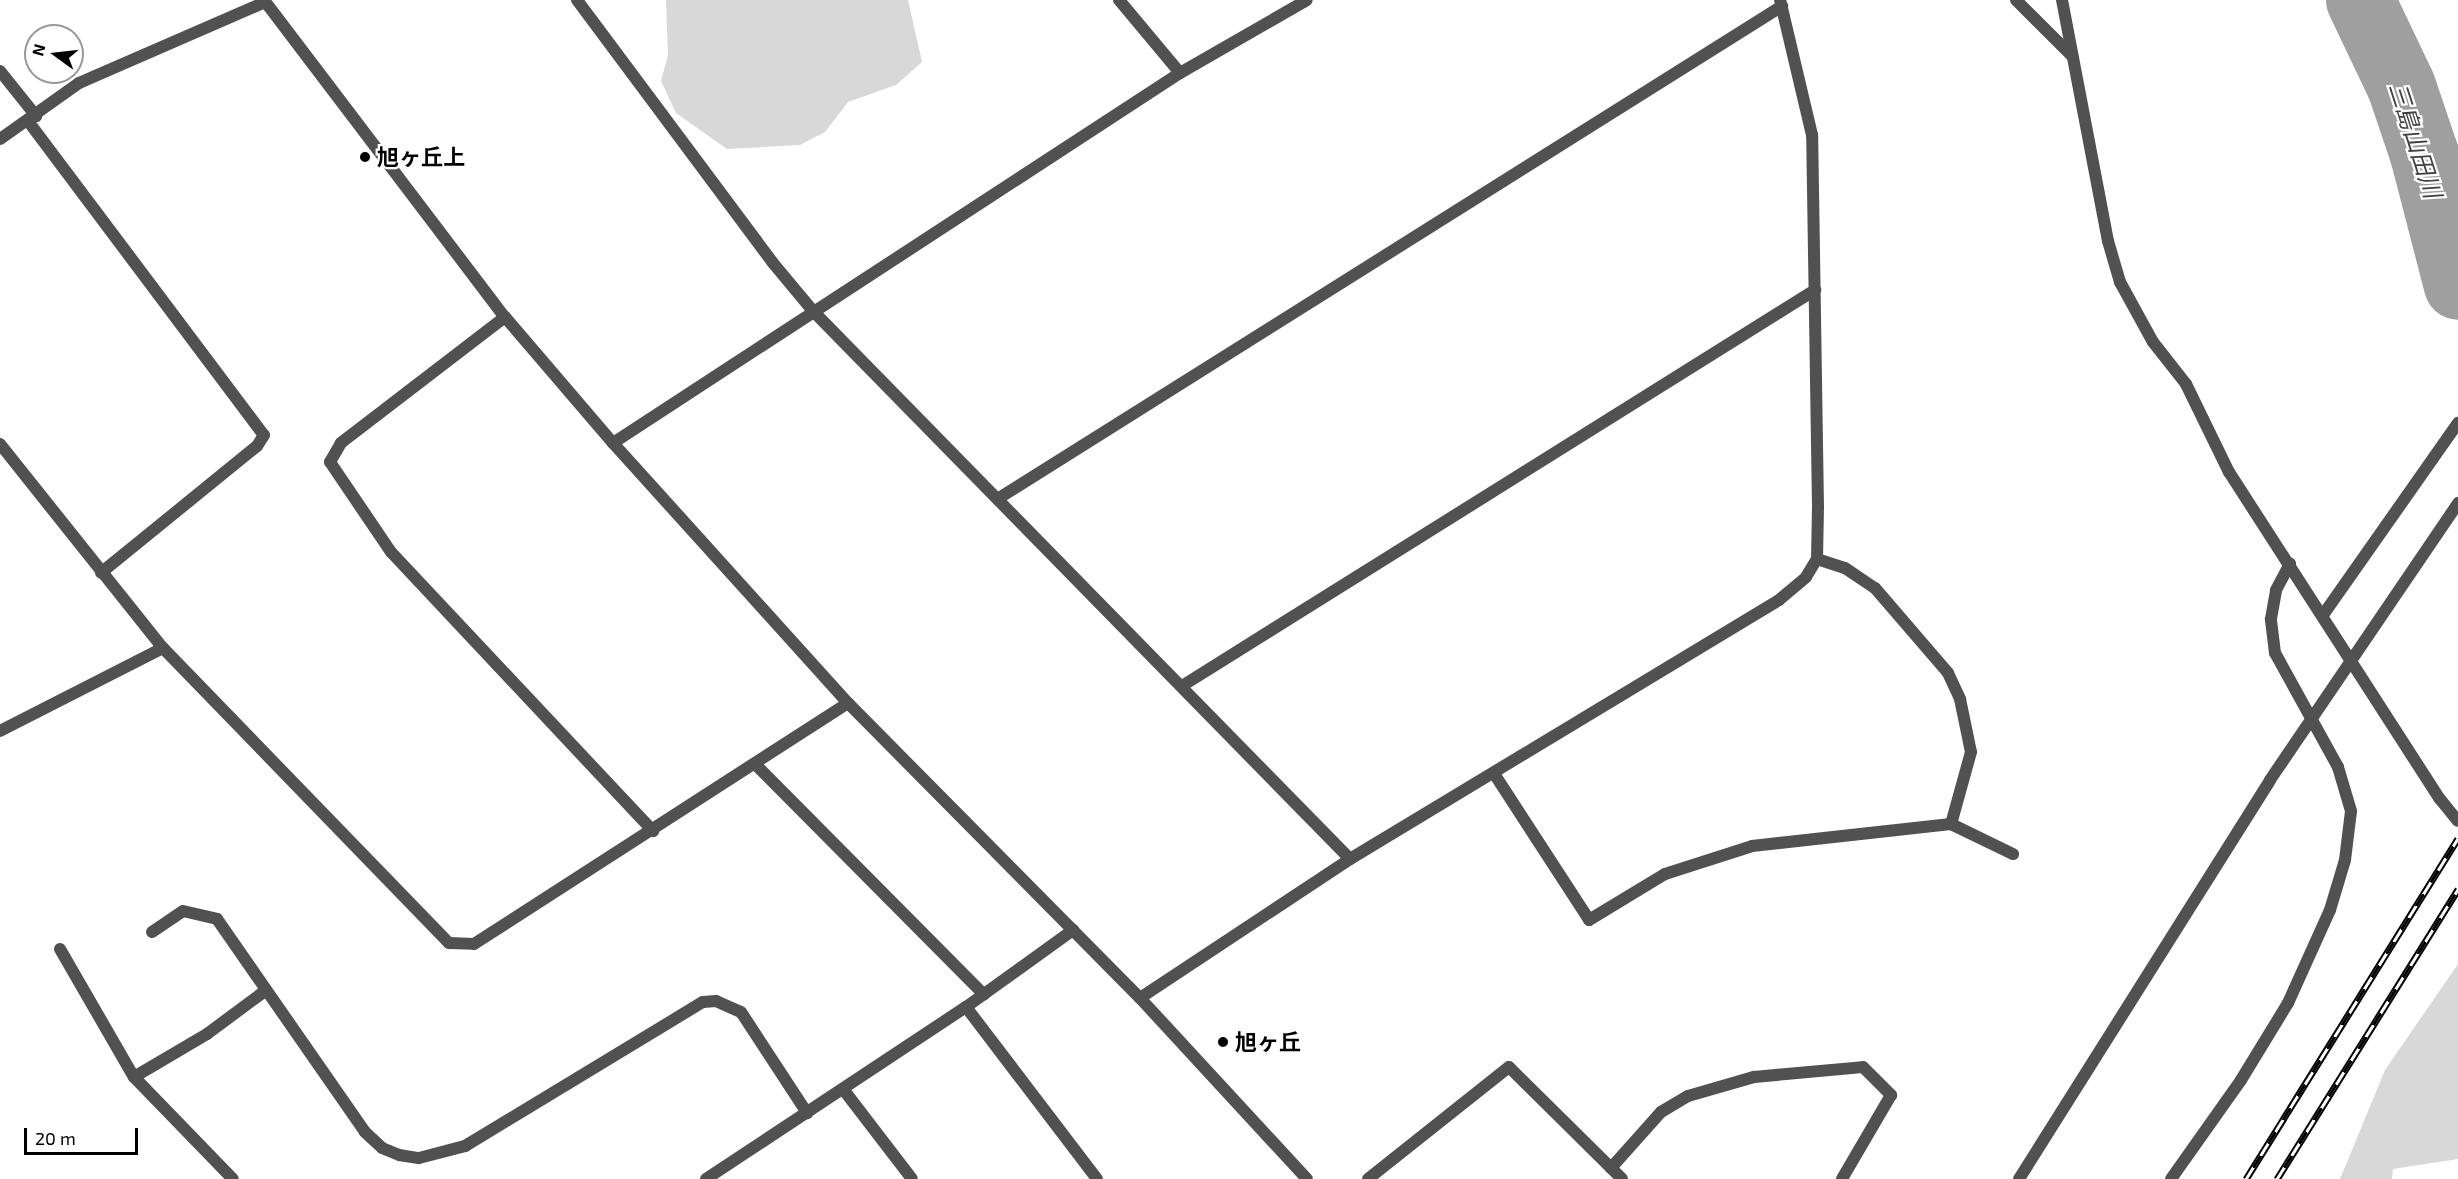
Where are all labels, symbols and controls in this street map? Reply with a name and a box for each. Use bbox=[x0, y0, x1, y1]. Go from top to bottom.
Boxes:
north arrow bbox=[24, 24, 84, 84]
text: N bbox=[27, 42, 49, 58]
water label: 三島山田川 bbox=[2384, 78, 2448, 202]
place label: 旭ヶ丘上 bbox=[377, 144, 465, 170]
marker: 旭ヶ丘上 bbox=[358, 150, 372, 164]
place label: 旭ヶ丘 bbox=[1235, 1029, 1301, 1055]
marker: 旭ヶ丘 bbox=[1216, 1035, 1230, 1049]
scale bar bbox=[27, 1116, 141, 1154]
text: 20 m bbox=[35, 1127, 76, 1149]

